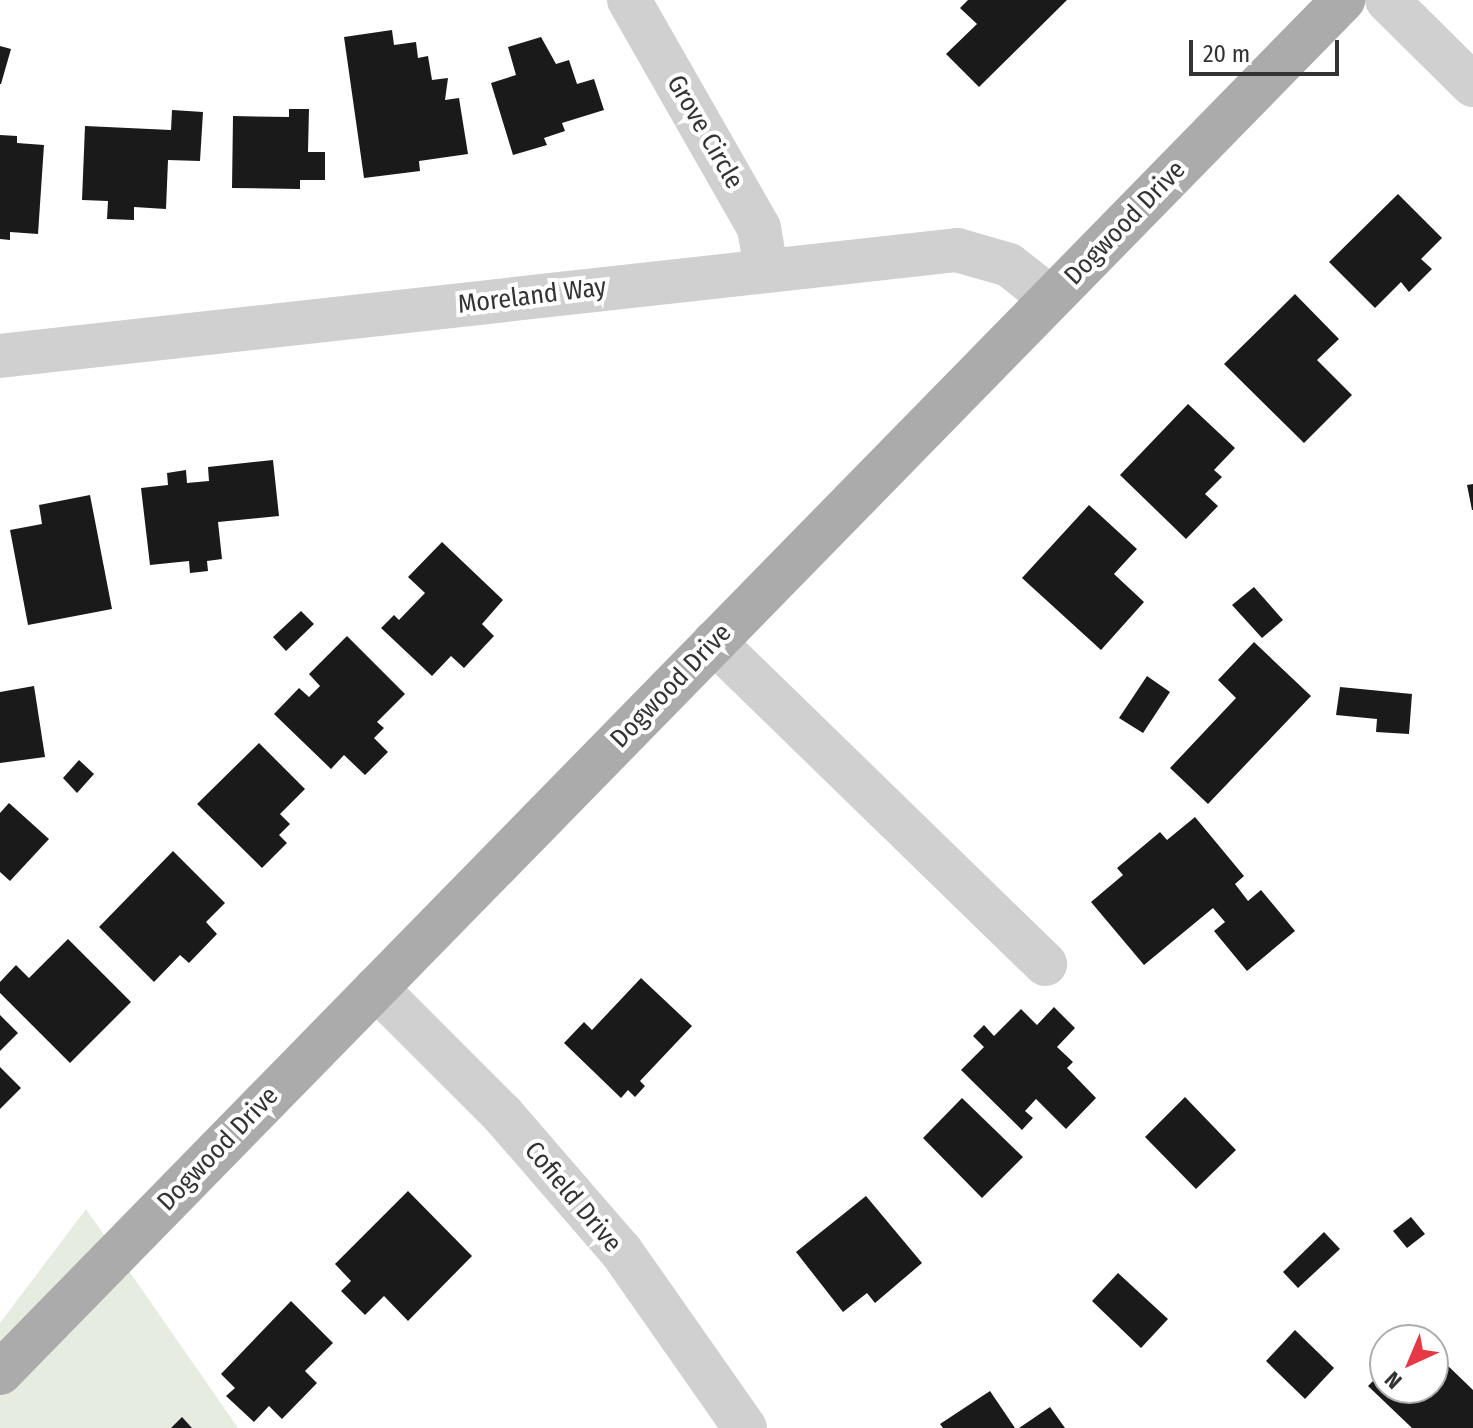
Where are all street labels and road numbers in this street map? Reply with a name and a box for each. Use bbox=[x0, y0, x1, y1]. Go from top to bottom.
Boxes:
street label: Grove Circle bbox=[660, 70, 750, 194]
street label: Dogwood Drive bbox=[1058, 154, 1192, 292]
street label: Moreland Way bbox=[456, 271, 608, 321]
street label: Dogwood Drive bbox=[604, 617, 738, 755]
street label: Dogwood Drive bbox=[151, 1080, 285, 1218]
street label: Cofield Drive bbox=[518, 1135, 628, 1259]

